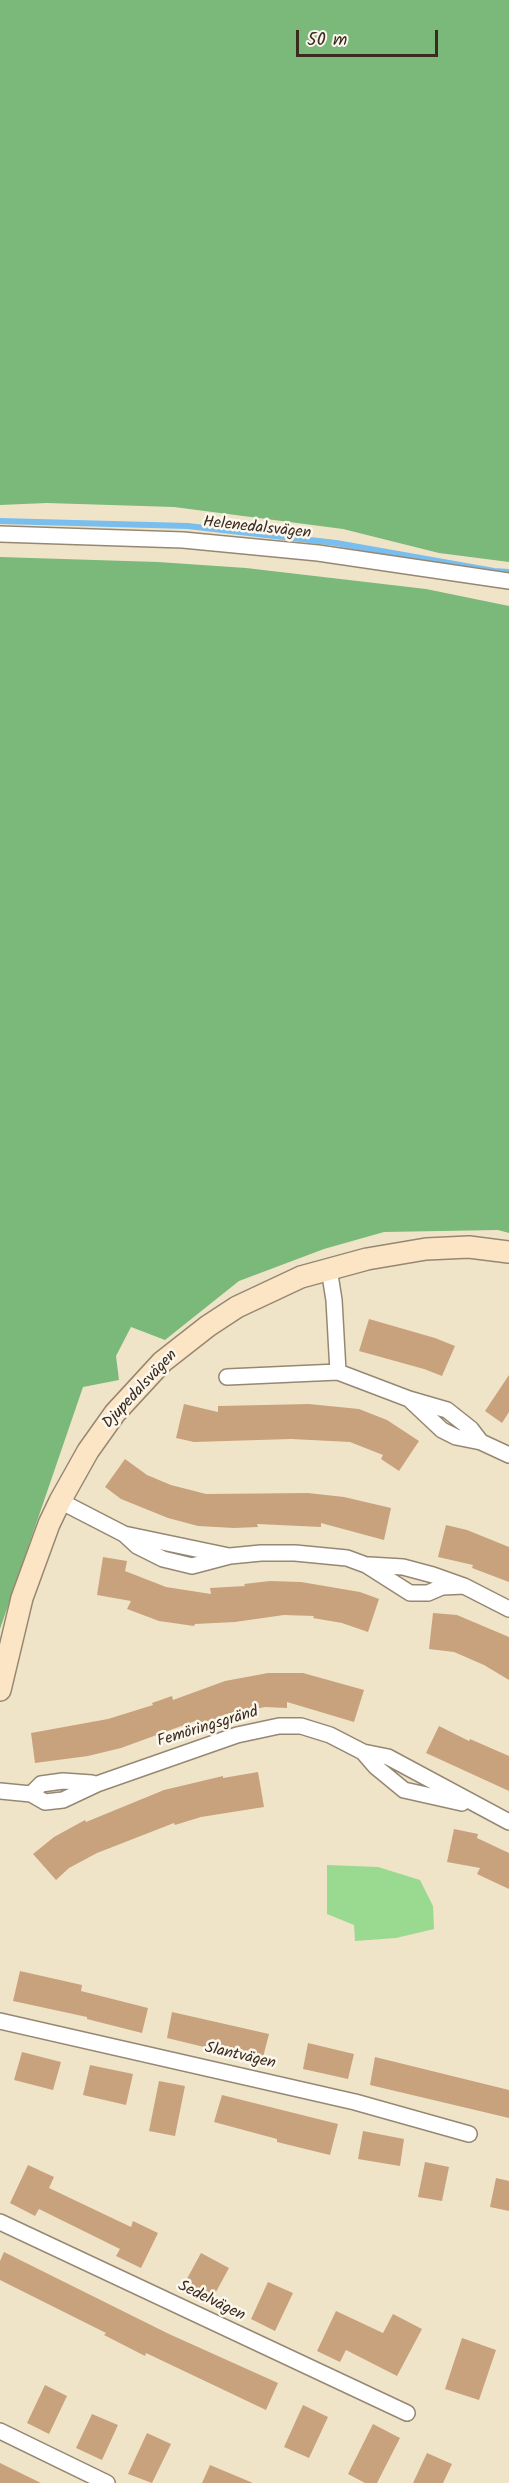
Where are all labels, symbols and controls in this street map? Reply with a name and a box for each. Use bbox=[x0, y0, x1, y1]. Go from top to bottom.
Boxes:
scale bar bbox=[299, 18, 442, 56]
text: 50 m bbox=[307, 26, 347, 55]
street label: Helenedalsvägen bbox=[202, 514, 312, 544]
street label: Djupedalsvägen bbox=[100, 1347, 182, 1433]
street label: Femöringsgränd bbox=[155, 1704, 261, 1752]
street label: Slantvägen bbox=[203, 2040, 277, 2074]
street label: Sedelvägen bbox=[174, 2277, 248, 2327]

